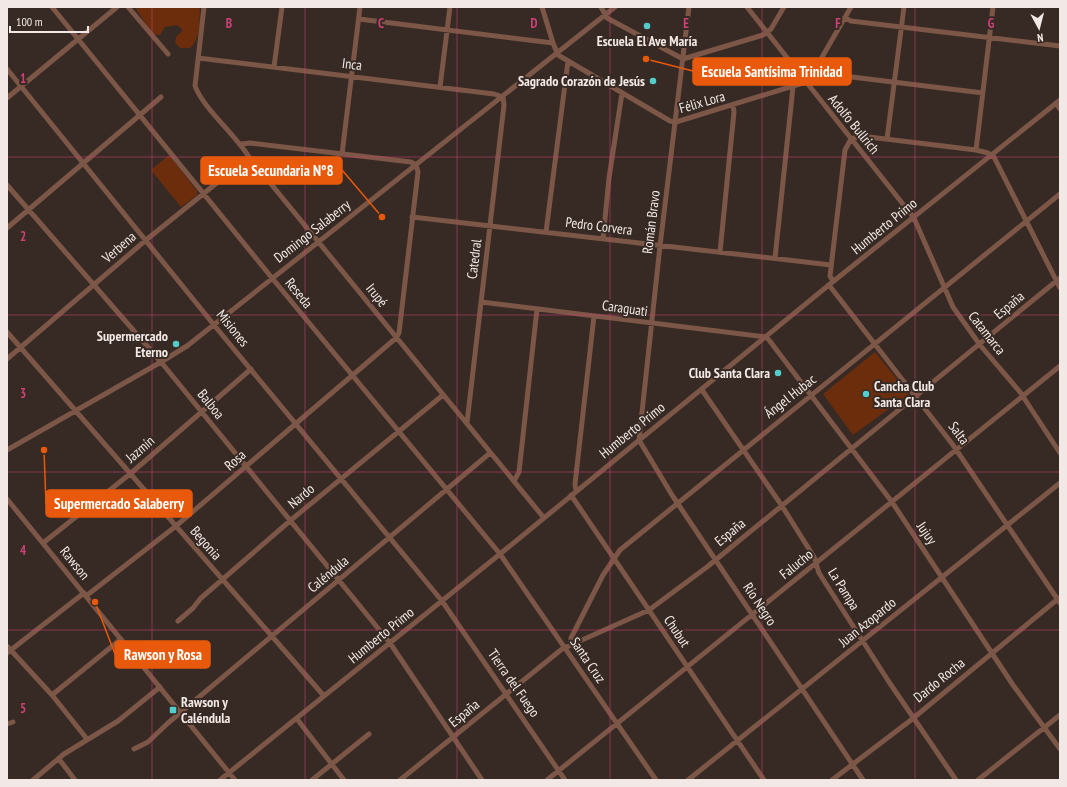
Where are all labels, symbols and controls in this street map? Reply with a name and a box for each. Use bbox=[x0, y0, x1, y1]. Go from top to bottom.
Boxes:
scale bar bbox=[10, 8, 88, 34]
north arrow bbox=[1019, 8, 1059, 48]
text: 100 m bbox=[16, 14, 43, 29]
text: B bbox=[226, 15, 232, 32]
text: C bbox=[378, 15, 384, 32]
text: D bbox=[531, 15, 538, 32]
text: E bbox=[683, 15, 689, 32]
text: F bbox=[835, 15, 841, 32]
text: G bbox=[988, 15, 995, 32]
marker: Escuela El Ave María bbox=[642, 21, 652, 31]
text: N bbox=[1036, 31, 1044, 45]
place label: Escuela El Ave María bbox=[597, 32, 698, 50]
street label: Inca bbox=[341, 54, 363, 74]
callout: Escuela Santísima Trinidad bbox=[693, 58, 851, 85]
text: Escuela Santísima Trinidad bbox=[702, 62, 843, 81]
text: 1 bbox=[20, 70, 26, 87]
place label: Sagrado Corazón de Jesús bbox=[518, 72, 645, 90]
marker: Sagrado Corazón de Jesús bbox=[648, 76, 658, 86]
street label: Félix Lora bbox=[677, 87, 727, 117]
street label: Adolfo Bullrich bbox=[824, 90, 884, 158]
callout: Escuela Secundaria N°8 bbox=[201, 157, 342, 184]
text: Escuela Secundaria N°8 bbox=[208, 161, 334, 180]
street label: Román Bravo bbox=[638, 189, 664, 255]
street label: Humberto Primo bbox=[847, 194, 921, 258]
street label: Domingo Salaberry bbox=[270, 195, 354, 266]
street label: Pedro Corvera bbox=[565, 213, 633, 239]
street label: Verbena bbox=[98, 227, 140, 267]
text: 2 bbox=[20, 228, 26, 245]
street label: Catedral bbox=[463, 237, 485, 280]
street label: Reseda bbox=[281, 274, 317, 312]
street label: Irupé bbox=[362, 280, 392, 311]
street label: España bbox=[990, 287, 1028, 323]
street label: Caraguati bbox=[601, 296, 649, 320]
street label: Misiones bbox=[213, 306, 254, 350]
street label: Catamarca bbox=[964, 308, 1010, 358]
place label: Supermercado Eterno bbox=[97, 327, 168, 361]
marker: Supermercado Eterno bbox=[171, 339, 181, 349]
place label: Club Santa Clara bbox=[689, 364, 770, 382]
marker: Club Santa Clara bbox=[773, 368, 783, 378]
street label: Ángel Hubac bbox=[760, 370, 820, 422]
place label: Cancha Club Santa Clara bbox=[874, 377, 934, 411]
text: 3 bbox=[20, 385, 26, 402]
street label: Balboa bbox=[194, 385, 228, 423]
marker: Cancha Club Santa Clara bbox=[861, 389, 871, 399]
street label: Humberto Primo bbox=[595, 398, 669, 462]
street label: Salta bbox=[944, 418, 974, 448]
street label: Jazmín bbox=[121, 432, 158, 467]
street label: Rosa bbox=[221, 446, 249, 474]
street label: Nardo bbox=[284, 480, 318, 512]
callout: Supermercado Salaberry bbox=[46, 490, 192, 517]
text: Supermercado Salaberry bbox=[54, 494, 185, 513]
street label: España bbox=[711, 514, 749, 550]
street label: Jujuy bbox=[912, 517, 942, 549]
street label: Begonia bbox=[186, 522, 226, 564]
text: 4 bbox=[20, 542, 27, 559]
street label: Rawson bbox=[56, 543, 94, 583]
street label: Falucho bbox=[776, 545, 816, 583]
street label: Caléndula bbox=[304, 552, 352, 596]
street label: La Pampa bbox=[824, 565, 864, 613]
street label: Río Negro bbox=[739, 579, 781, 629]
street label: Juan Azopardo bbox=[834, 593, 899, 651]
street label: Humberto Primo bbox=[344, 603, 418, 667]
street label: Chubut bbox=[660, 612, 694, 651]
street label: Santa Cruz bbox=[566, 634, 610, 686]
callout: Rawson y Rosa bbox=[115, 641, 210, 668]
text: Rawson y Rosa bbox=[124, 645, 202, 664]
street label: Tierra del Fuego bbox=[484, 645, 544, 721]
street label: Dardo Rocha bbox=[910, 654, 968, 706]
place label: Rawson y Caléndula bbox=[181, 693, 231, 727]
street label: España bbox=[445, 695, 483, 731]
text: 5 bbox=[20, 700, 26, 717]
marker: Rawson y Caléndula bbox=[168, 705, 178, 715]

